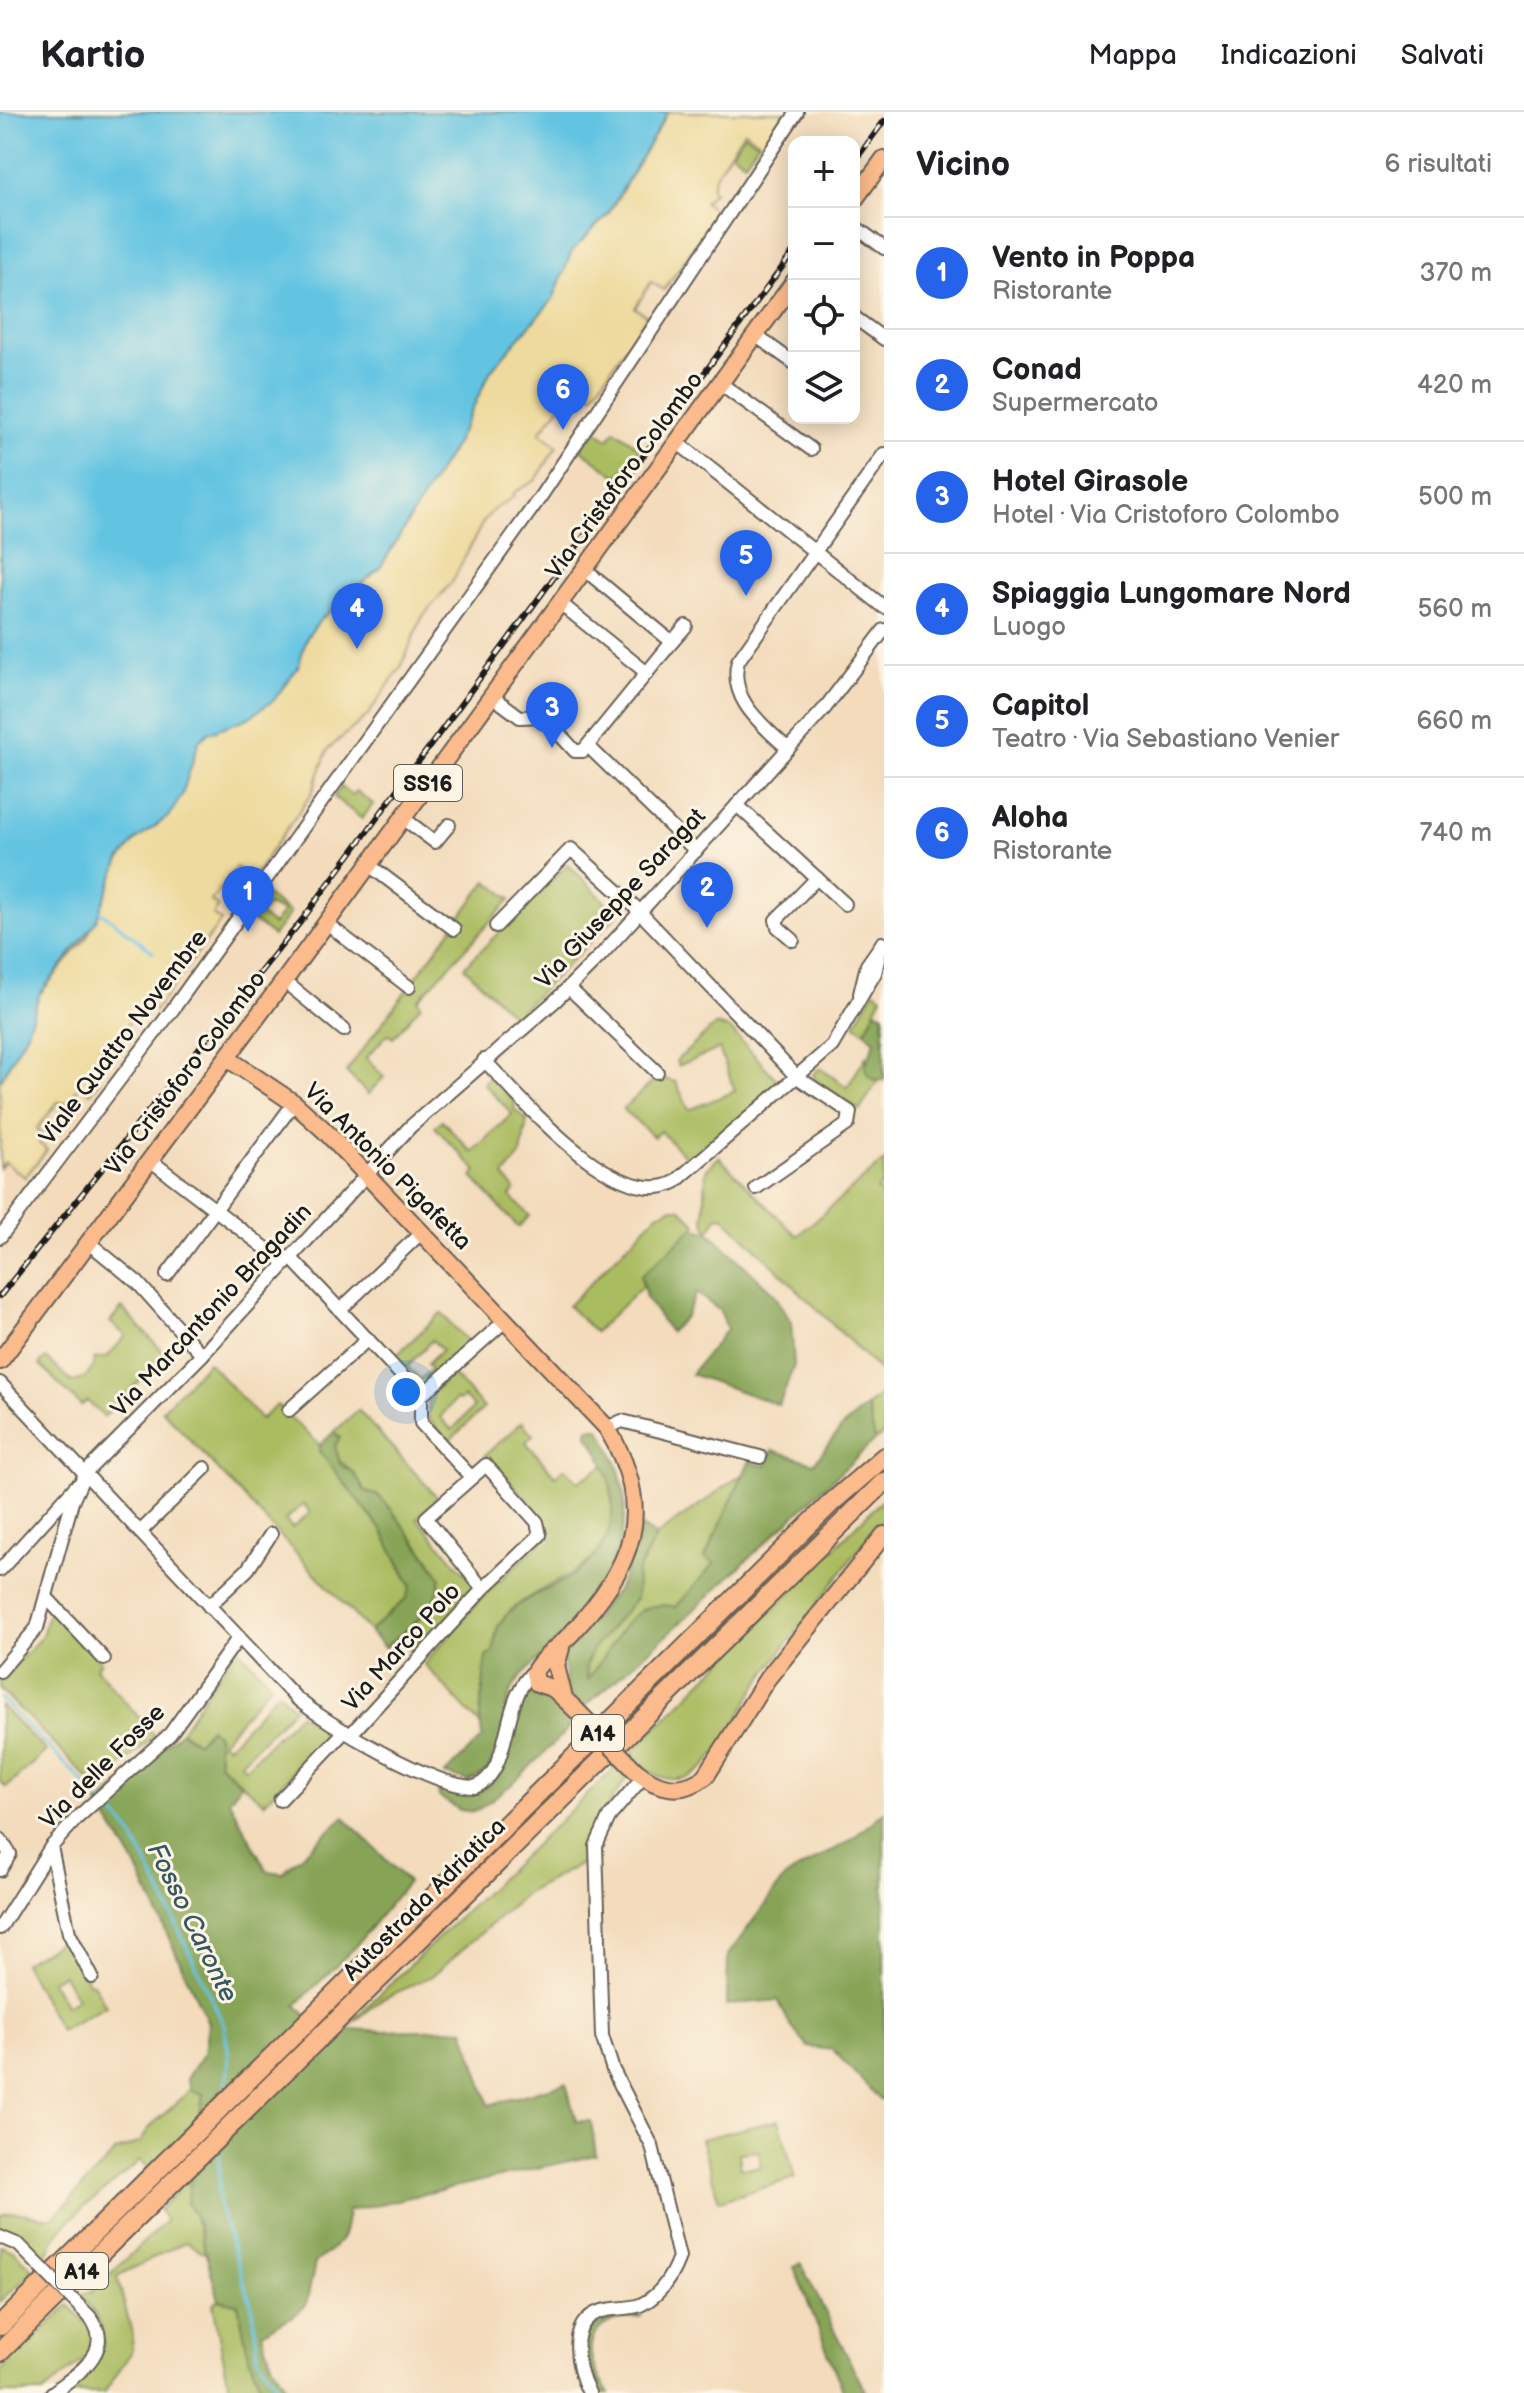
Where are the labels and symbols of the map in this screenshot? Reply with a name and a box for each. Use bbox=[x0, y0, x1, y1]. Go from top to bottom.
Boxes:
pin: 6 bbox=[537, 364, 589, 430]
street label: Via Cristoforo Colombo bbox=[539, 366, 709, 585]
pin: 5 bbox=[720, 530, 772, 596]
pin: 4 bbox=[331, 583, 383, 649]
pin: 3 bbox=[526, 682, 578, 748]
road number: SS16 bbox=[394, 765, 462, 801]
street label: Via Giuseppe Saragat bbox=[529, 802, 712, 995]
pin: 2 bbox=[681, 862, 733, 928]
pin: 1 bbox=[222, 866, 274, 932]
street label: Viale Quattro Novembre bbox=[33, 924, 214, 1150]
street label: Via Cristoforo Colombo bbox=[99, 965, 272, 1181]
street label: Via Antonio Pigafetta bbox=[298, 1077, 477, 1256]
street label: Via Marcantonio Bragadin bbox=[105, 1198, 318, 1423]
your location bbox=[386, 1372, 426, 1412]
street label: Via Marco Polo bbox=[336, 1577, 467, 1717]
street label: Via delle Fosse bbox=[34, 1698, 171, 1835]
road number: A14 bbox=[572, 1715, 624, 1751]
street label: Autostrada Adriatica bbox=[337, 1812, 512, 1987]
water label: Fosso Caronte bbox=[140, 1838, 244, 2007]
road number: A14 bbox=[56, 2253, 108, 2289]

